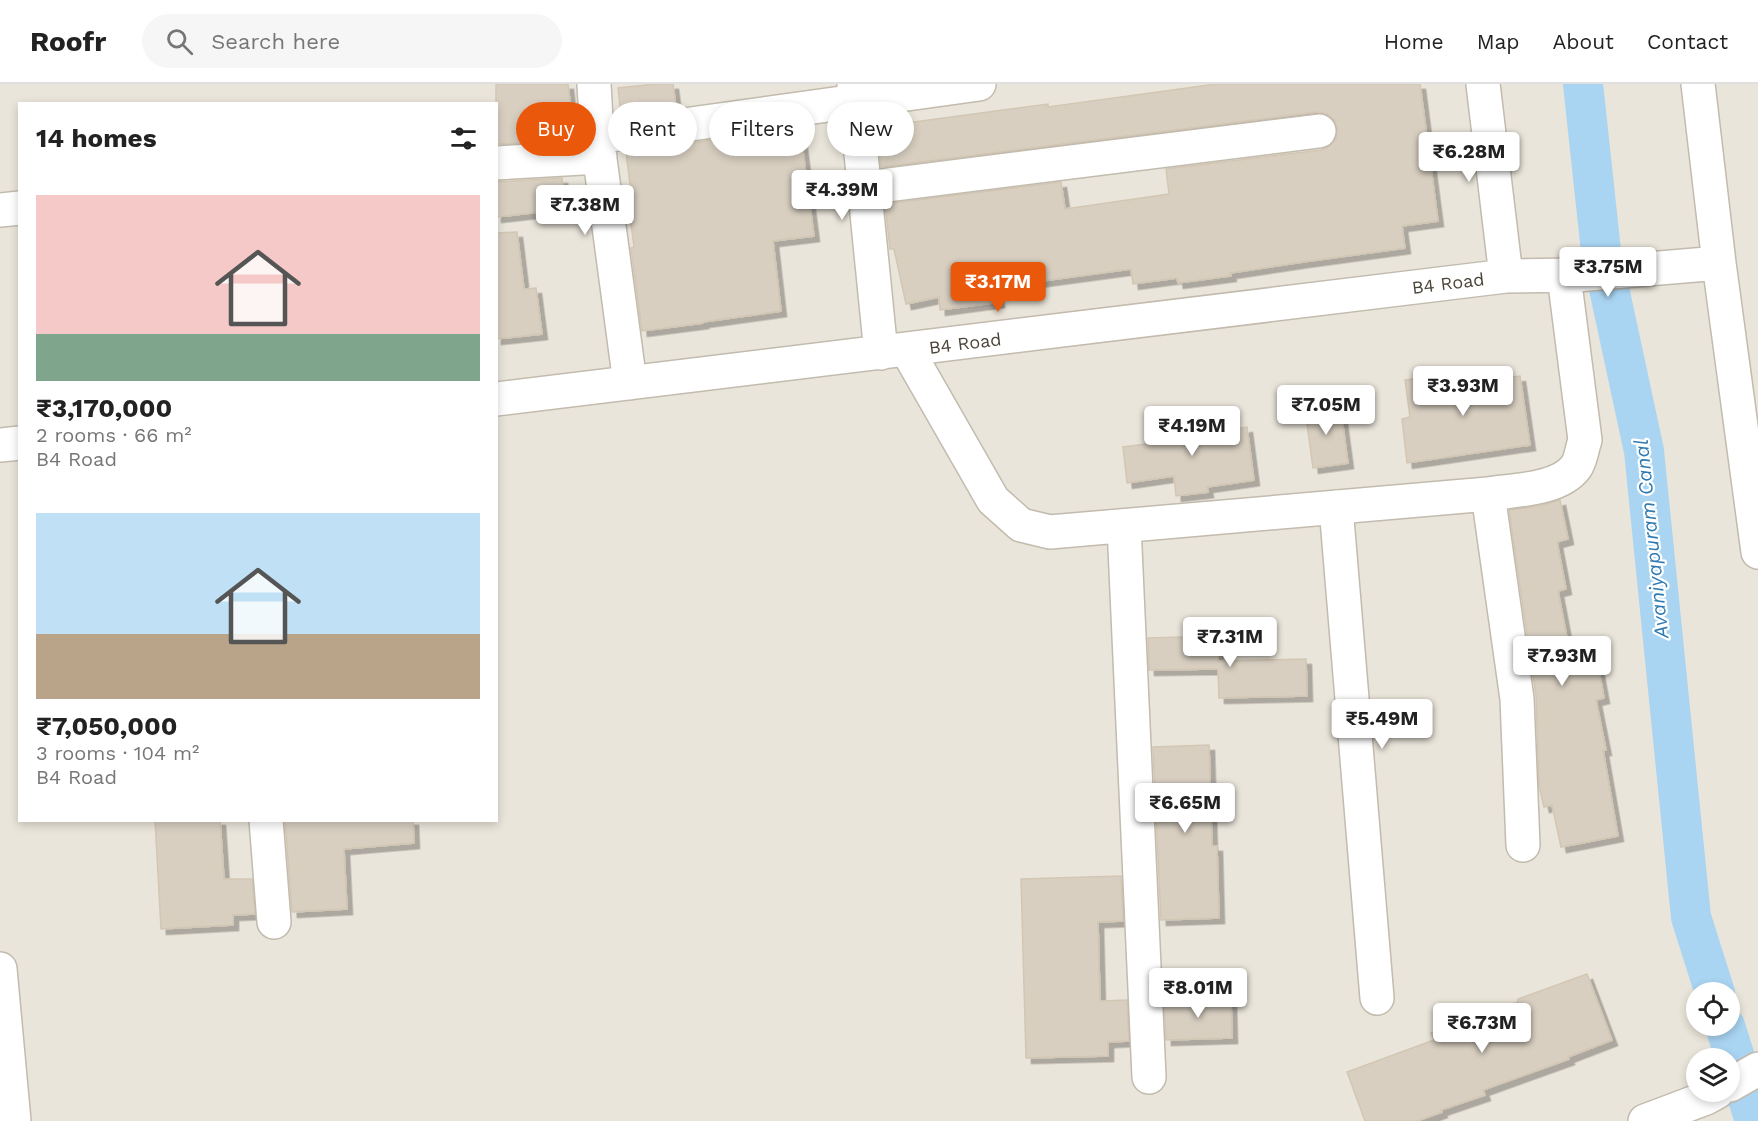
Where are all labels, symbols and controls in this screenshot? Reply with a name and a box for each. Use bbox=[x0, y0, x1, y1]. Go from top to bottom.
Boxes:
search box bbox=[142, 14, 562, 68]
text: Roofr bbox=[30, 25, 106, 58]
icon: search bbox=[163, 25, 196, 58]
text: Search here bbox=[211, 29, 340, 54]
text: Home bbox=[1384, 29, 1444, 54]
text: Map bbox=[1477, 29, 1520, 54]
text: About bbox=[1553, 29, 1614, 54]
text: Contact bbox=[1647, 29, 1728, 54]
chip: Buy bbox=[516, 102, 596, 156]
chip: Rent bbox=[608, 102, 697, 156]
chip: Filters bbox=[709, 102, 815, 156]
chip: New bbox=[827, 102, 914, 156]
icon: filters bbox=[447, 122, 480, 155]
text: 14 homes bbox=[36, 123, 157, 153]
pin: ₹6.28M bbox=[1420, 132, 1518, 183]
text: ₹6.28M bbox=[1433, 139, 1505, 163]
pin: ₹4.39M bbox=[793, 170, 891, 221]
text: ₹4.39M bbox=[805, 177, 879, 201]
pin: ₹7.38M bbox=[536, 185, 634, 236]
text: ₹7.38M bbox=[550, 192, 620, 216]
icon: home bbox=[204, 234, 312, 342]
pin: ₹3.75M bbox=[1559, 247, 1657, 298]
text: ₹3.75M bbox=[1573, 254, 1643, 278]
pin: ₹3.17M bbox=[949, 262, 1047, 313]
street label: B4 Road bbox=[1411, 268, 1485, 298]
text: ₹3.17M bbox=[965, 269, 1031, 293]
street label: B4 Road bbox=[928, 328, 1002, 358]
pin: ₹3.93M bbox=[1414, 366, 1512, 417]
text: ₹3.93M bbox=[1427, 373, 1499, 397]
pin: ₹7.05M bbox=[1277, 385, 1375, 436]
text: ₹7.05M bbox=[1291, 392, 1361, 416]
text: ₹3,170,000 bbox=[36, 393, 172, 423]
pin: ₹4.19M bbox=[1143, 406, 1241, 457]
text: ₹4.19M bbox=[1158, 413, 1226, 437]
text: 2 rooms · 66 m² bbox=[36, 423, 192, 447]
water label: Avaniyapuram Canal bbox=[1629, 438, 1673, 641]
text: B4 Road bbox=[36, 447, 117, 471]
icon: home bbox=[204, 552, 312, 660]
pin: ₹7.31M bbox=[1181, 617, 1279, 668]
text: ₹7.31M bbox=[1197, 624, 1263, 648]
pin: ₹7.93M bbox=[1513, 636, 1611, 687]
text: ₹7.93M bbox=[1527, 643, 1597, 667]
pin: ₹5.49M bbox=[1333, 699, 1431, 750]
text: ₹5.49M bbox=[1346, 706, 1418, 730]
text: ₹7,050,000 bbox=[36, 711, 177, 741]
text: 3 rooms · 104 m² bbox=[36, 741, 199, 765]
text: B4 Road bbox=[36, 765, 117, 789]
pin: ₹6.65M bbox=[1136, 783, 1234, 834]
text: ₹6.65M bbox=[1149, 790, 1221, 814]
pin: ₹8.01M bbox=[1149, 968, 1247, 1019]
text: ₹8.01M bbox=[1163, 975, 1233, 999]
map controls bbox=[1686, 982, 1740, 1102]
button: locate bbox=[1686, 982, 1740, 1036]
pin: ₹6.73M bbox=[1433, 1003, 1531, 1054]
text: ₹6.73M bbox=[1447, 1010, 1517, 1034]
button: layers bbox=[1686, 1048, 1740, 1102]

